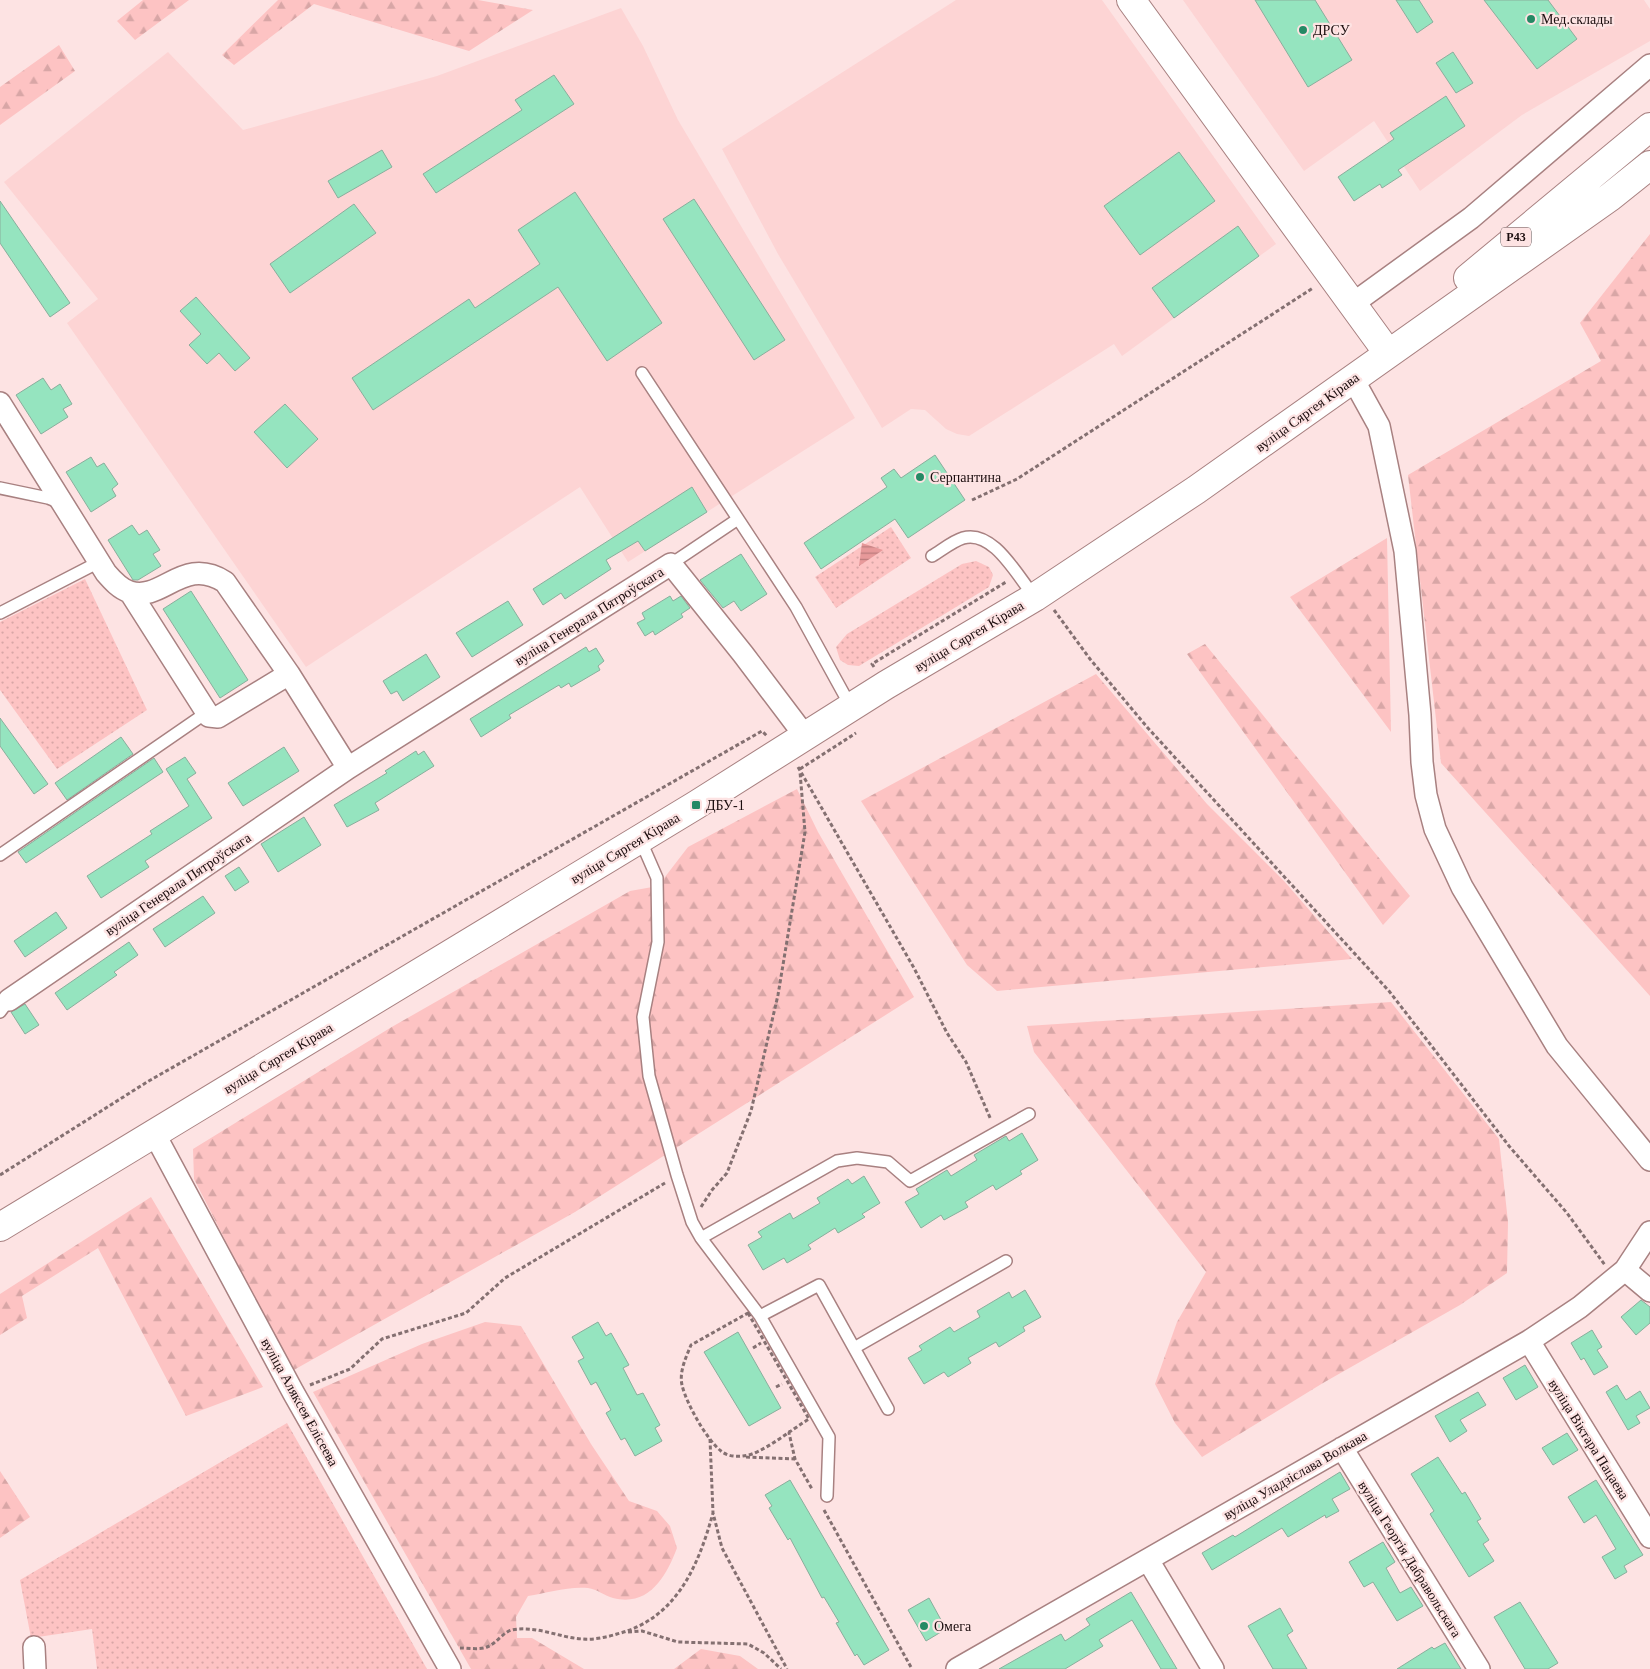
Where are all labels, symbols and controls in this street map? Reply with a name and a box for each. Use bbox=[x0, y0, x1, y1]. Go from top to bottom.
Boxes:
place label: Мед.склады bbox=[1541, 12, 1613, 27]
marker: Мед.склады bbox=[1525, 13, 1537, 25]
place label: ДРСУ bbox=[1313, 23, 1350, 38]
marker: ДРСУ bbox=[1297, 24, 1309, 36]
road number: Р43 bbox=[1501, 228, 1531, 246]
street label: вуліца Сяргея Кірава bbox=[1253, 369, 1363, 455]
place label: Серпантина bbox=[930, 470, 1002, 485]
marker: Серпантина bbox=[914, 471, 926, 483]
street label: вуліца Генерала Пятроўскага bbox=[512, 564, 667, 668]
street label: вуліца Сяргея Кірава bbox=[912, 598, 1027, 675]
place label: ДБУ-1 bbox=[706, 798, 745, 813]
marker: ДБУ-1 bbox=[690, 799, 702, 811]
street label: вуліца Сяргея Кірава bbox=[568, 810, 683, 887]
street label: вуліца Генерала Пятроўскага bbox=[103, 830, 255, 939]
street label: вуліца Сяргея Кірава bbox=[221, 1020, 336, 1097]
street label: вуліца Аляксея Елісеева bbox=[258, 1336, 341, 1470]
street label: вуліца Віктара Пацаева bbox=[1546, 1377, 1632, 1503]
street label: вуліца Уладзіслава Волкава bbox=[1221, 1428, 1370, 1523]
street label: вуліца Георгія Дабравольскага bbox=[1355, 1478, 1464, 1641]
place label: Омега bbox=[934, 1619, 972, 1634]
marker: Омега bbox=[918, 1620, 930, 1632]

